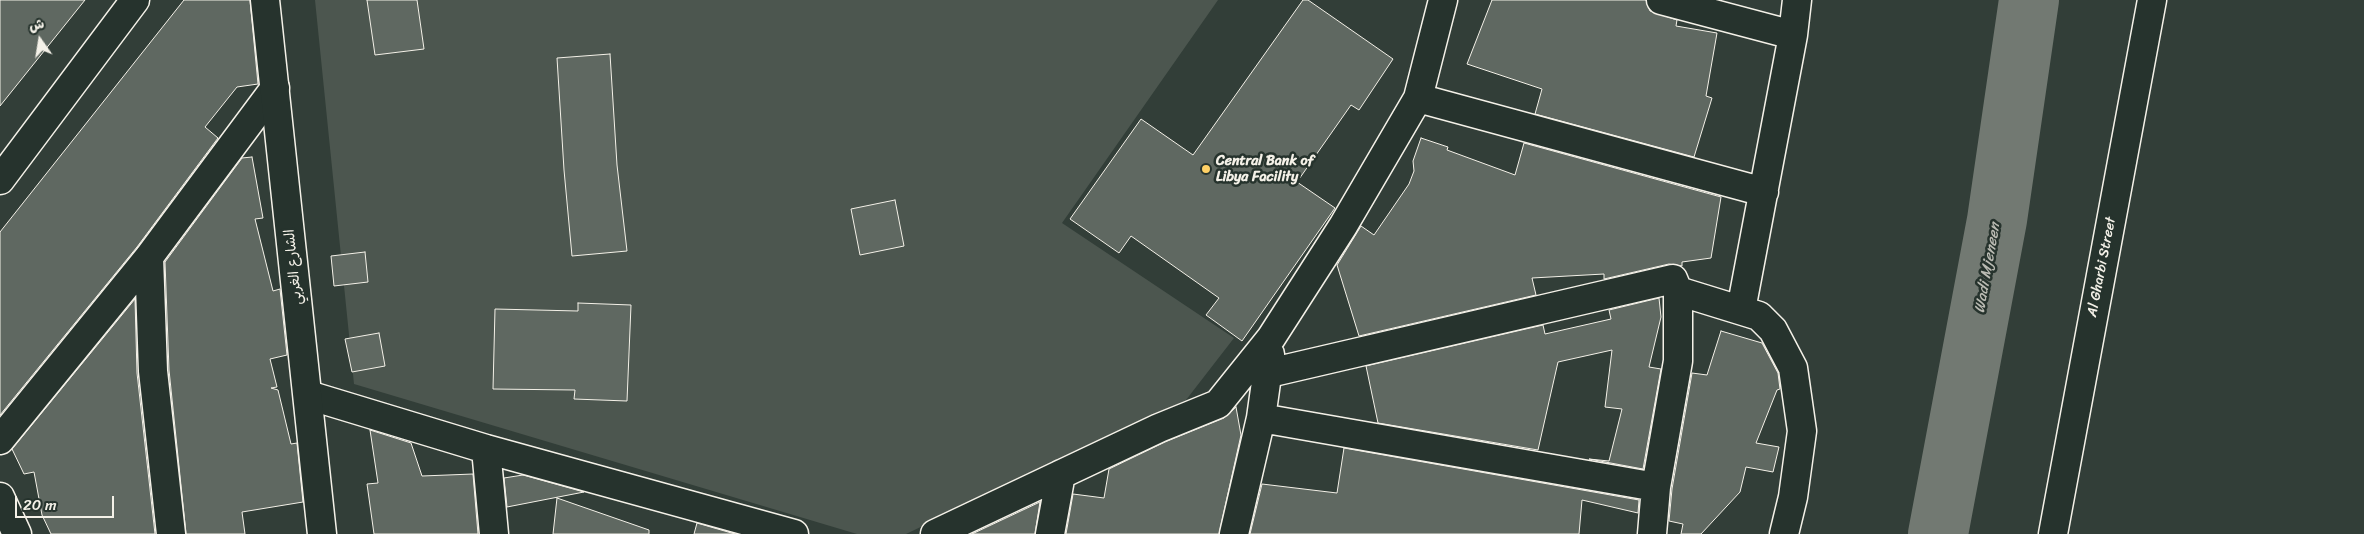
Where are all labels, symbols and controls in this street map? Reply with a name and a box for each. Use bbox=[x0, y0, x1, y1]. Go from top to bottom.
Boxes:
text: ش bbox=[26, 11, 47, 39]
north arrow bbox=[15, 15, 65, 65]
place label: Central Bank of Libya Facility bbox=[1216, 153, 1314, 186]
marker: Central Bank of Libya Facility bbox=[1200, 163, 1212, 175]
street label: Al Gharbi Street bbox=[2084, 216, 2120, 318]
water label: Wadi Mjeneen bbox=[1971, 222, 2005, 314]
street label: الشارع الغربي bbox=[282, 228, 306, 306]
scale bar bbox=[18, 486, 116, 518]
text: 20 m bbox=[23, 492, 57, 518]

